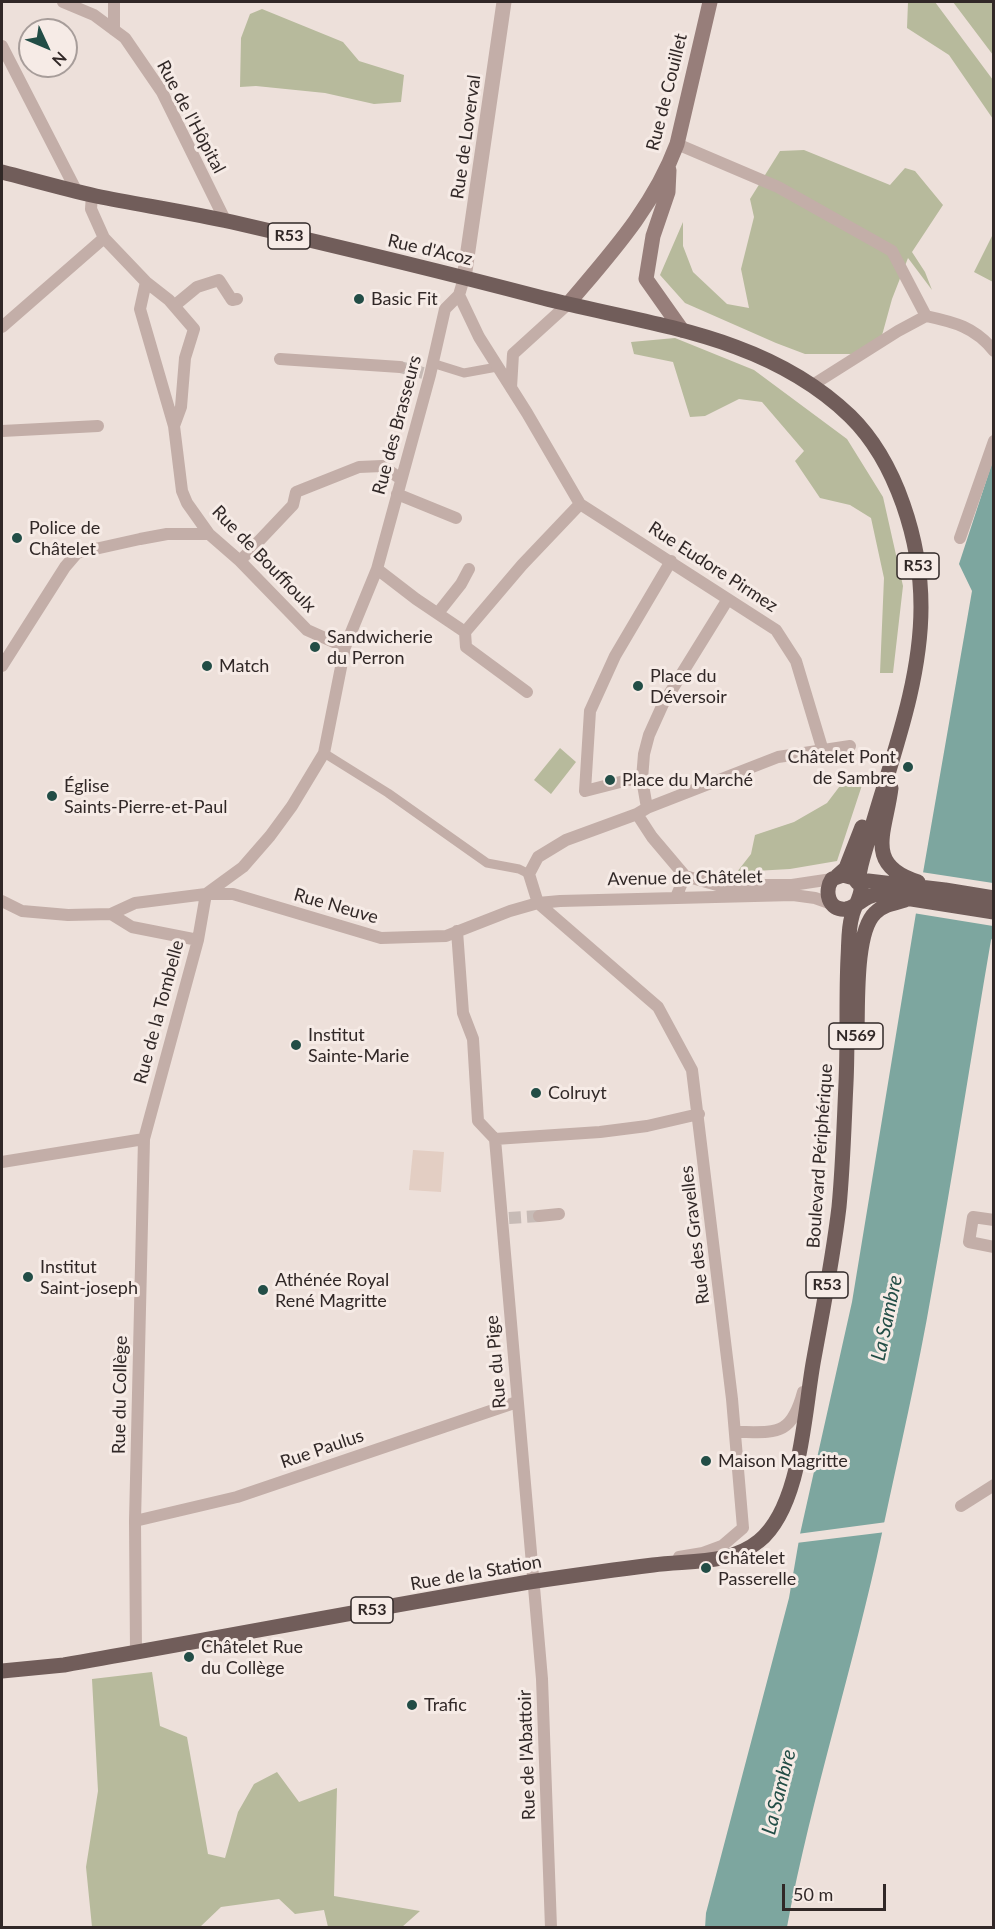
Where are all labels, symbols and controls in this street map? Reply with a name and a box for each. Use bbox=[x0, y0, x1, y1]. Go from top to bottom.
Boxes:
north arrow bbox=[18, 18, 78, 78]
street label: Rue de Couillet bbox=[642, 31, 692, 153]
text: N bbox=[49, 48, 71, 70]
street label: Rue de l'Hôpital bbox=[152, 57, 230, 177]
street label: Rue de Loverval bbox=[447, 74, 485, 200]
road number: R53 bbox=[268, 223, 310, 249]
street label: Rue d'Acoz bbox=[386, 230, 474, 270]
place label: Basic Fit bbox=[371, 288, 438, 310]
marker: Basic Fit bbox=[352, 292, 366, 306]
street label: Rue des Brasseurs bbox=[368, 353, 426, 497]
street label: Rue de Bouffioulx bbox=[207, 501, 321, 617]
place label: Police de Châtelet bbox=[29, 517, 100, 560]
street label: Rue Eudore Pirmez bbox=[644, 517, 782, 617]
marker: Police de Châtelet bbox=[10, 531, 24, 545]
road number: R53 bbox=[897, 553, 939, 579]
place label: Sandwicherie du Perron bbox=[327, 626, 433, 668]
marker: Sandwicherie du Perron bbox=[308, 640, 322, 654]
place label: Match bbox=[219, 655, 269, 677]
marker: Match bbox=[200, 659, 214, 673]
place label: Place du Déversoir bbox=[650, 665, 727, 708]
marker: Place du Déversoir bbox=[631, 679, 645, 693]
place label: Châtelet Pont de Sambre bbox=[788, 746, 896, 789]
marker: Châtelet Pont de Sambre bbox=[901, 760, 915, 774]
place label: Place du Marché bbox=[622, 769, 753, 791]
marker: Place du Marché bbox=[603, 773, 617, 787]
place label: Église Saints-Pierre-et-Paul bbox=[64, 775, 228, 818]
marker: Église Saints-Pierre-et-Paul bbox=[45, 789, 59, 803]
street label: Avenue de Châtelet bbox=[607, 866, 763, 890]
street label: Rue Neuve bbox=[291, 884, 381, 928]
street label: Rue de la Tombelle bbox=[129, 938, 189, 1086]
road number: N569 bbox=[829, 1023, 883, 1049]
place label: Institut Sainte-Marie bbox=[308, 1024, 409, 1066]
marker: Institut Sainte-Marie bbox=[289, 1038, 303, 1052]
street label: Boulevard Périphérique bbox=[803, 1063, 837, 1249]
place label: Colruyt bbox=[548, 1082, 607, 1104]
marker: Colruyt bbox=[529, 1086, 543, 1100]
street label: Rue des Gravelles bbox=[676, 1164, 714, 1306]
place label: Institut Saint-joseph bbox=[40, 1256, 138, 1298]
place label: Athénée Royal René Magritte bbox=[275, 1269, 389, 1312]
marker: Institut Saint-joseph bbox=[21, 1270, 35, 1284]
road number: R53 bbox=[806, 1272, 848, 1298]
water label: La Sambre bbox=[866, 1273, 908, 1363]
marker: Athénée Royal René Magritte bbox=[256, 1283, 270, 1297]
street label: Rue du Pige bbox=[481, 1314, 511, 1410]
street label: Rue du Collège bbox=[108, 1336, 132, 1454]
street label: Rue Paulus bbox=[278, 1425, 366, 1473]
place label: Maison Magritte bbox=[718, 1450, 848, 1472]
marker: Maison Magritte bbox=[699, 1454, 713, 1468]
place label: Châtelet Passerelle bbox=[718, 1547, 796, 1590]
street label: Rue de la Station bbox=[409, 1551, 543, 1595]
marker: Châtelet Passerelle bbox=[699, 1561, 713, 1575]
road number: R53 bbox=[351, 1597, 393, 1623]
place label: Châtelet Rue du Collège bbox=[201, 1636, 303, 1678]
marker: Châtelet Rue du Collège bbox=[182, 1650, 196, 1664]
street label: Rue de l'Abattoir bbox=[514, 1689, 540, 1821]
place label: Trafic bbox=[424, 1694, 467, 1716]
marker: Trafic bbox=[405, 1698, 419, 1712]
water label: La Sambre bbox=[757, 1747, 801, 1837]
scale bar bbox=[785, 1872, 888, 1910]
text: 50 m bbox=[793, 1883, 833, 1905]

